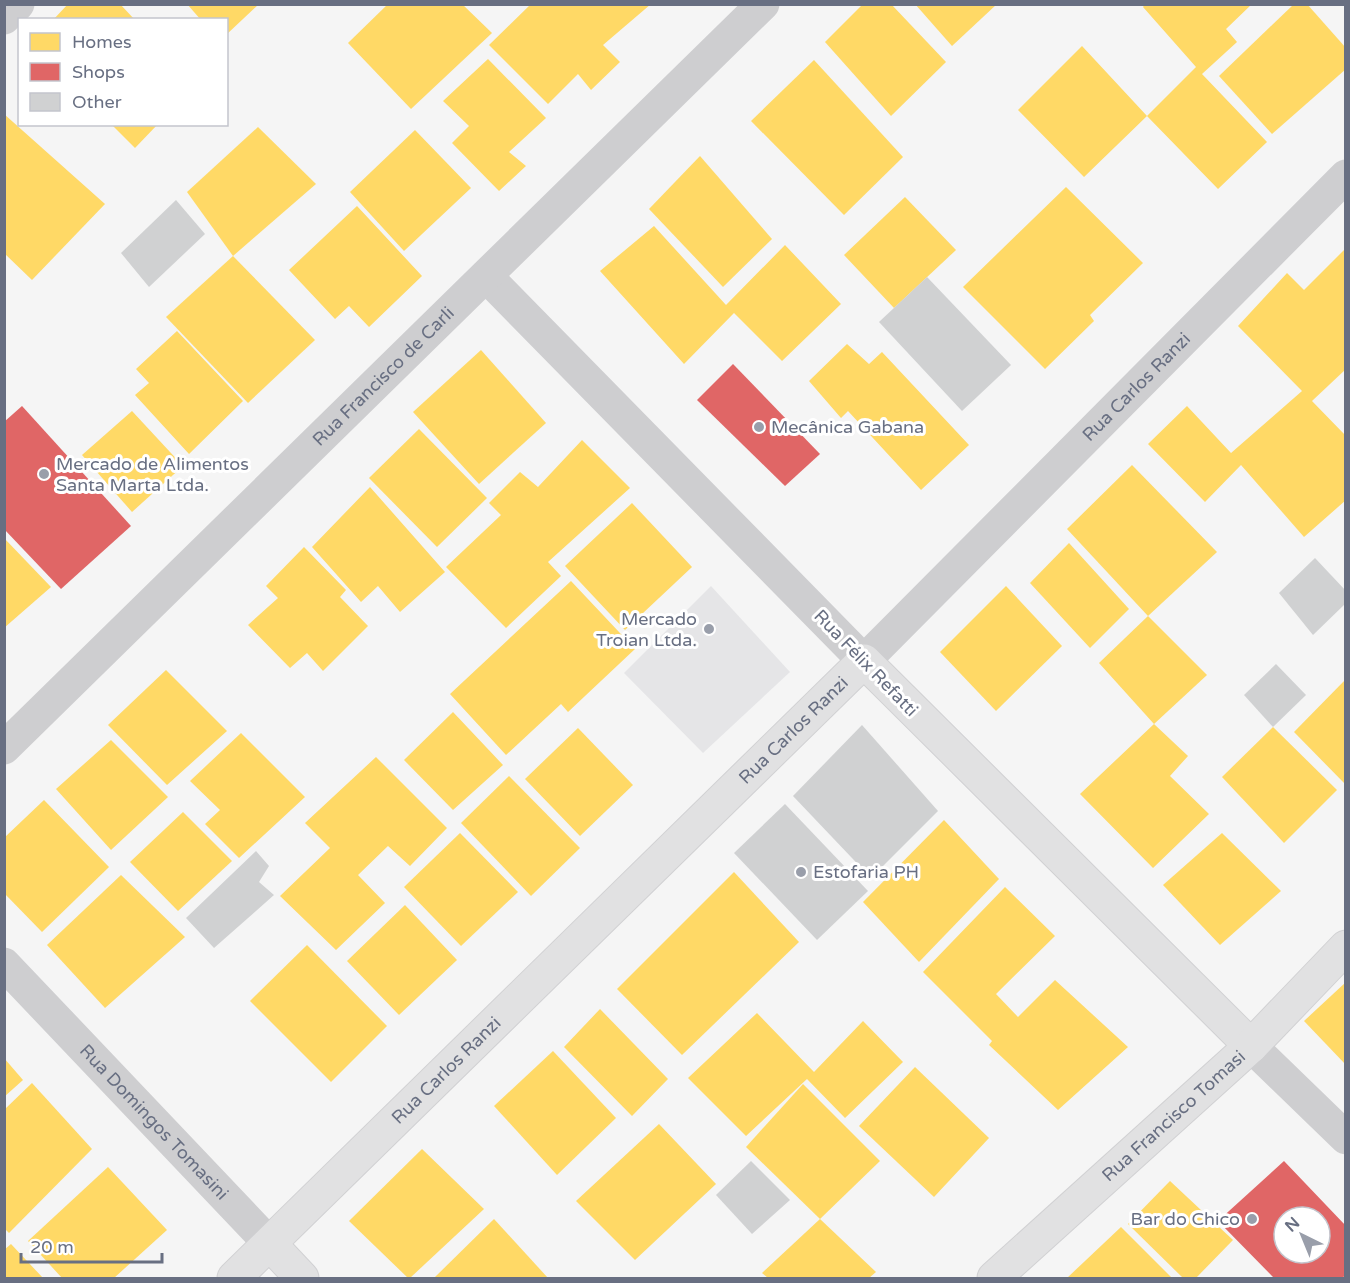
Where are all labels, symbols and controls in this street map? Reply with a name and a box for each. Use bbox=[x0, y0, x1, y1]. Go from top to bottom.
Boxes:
legend bbox=[18, 18, 228, 126]
text: Homes bbox=[72, 31, 132, 53]
text: Shops bbox=[72, 61, 125, 83]
text: Other bbox=[72, 91, 122, 113]
street label: Rua Francisco de Carli bbox=[308, 302, 459, 451]
street label: Rua Carlos Ranzi bbox=[1078, 328, 1195, 446]
place label: Mecânica Gabana bbox=[771, 416, 924, 438]
marker: Mecânica Gabana bbox=[752, 420, 766, 434]
place label: Mercado de Alimentos Santa Marta Ltda. bbox=[56, 453, 249, 496]
marker: Mercado de Alimentos Santa Marta Ltda. bbox=[37, 467, 51, 481]
street label: Rua Félix Refatti bbox=[809, 605, 923, 721]
place label: Mercado Troian Ltda. bbox=[596, 608, 697, 651]
marker: Mercado Troian Ltda. bbox=[702, 622, 716, 636]
street label: Rua Carlos Ranzi bbox=[734, 672, 853, 788]
place label: Estofaria PH bbox=[813, 861, 919, 883]
marker: Estofaria PH bbox=[794, 865, 808, 879]
street label: Rua Carlos Ranzi bbox=[387, 1012, 505, 1129]
street label: Rua Domingos Tomasini bbox=[75, 1040, 233, 1204]
street label: Rua Francisco Tomasi bbox=[1097, 1046, 1250, 1186]
north arrow bbox=[1272, 1205, 1332, 1265]
place label: Bar do Chico bbox=[1130, 1208, 1240, 1230]
marker: Bar do Chico bbox=[1245, 1212, 1259, 1226]
text: N bbox=[1281, 1213, 1304, 1236]
scale bar bbox=[21, 1226, 162, 1264]
text: 20 m bbox=[30, 1236, 74, 1258]

